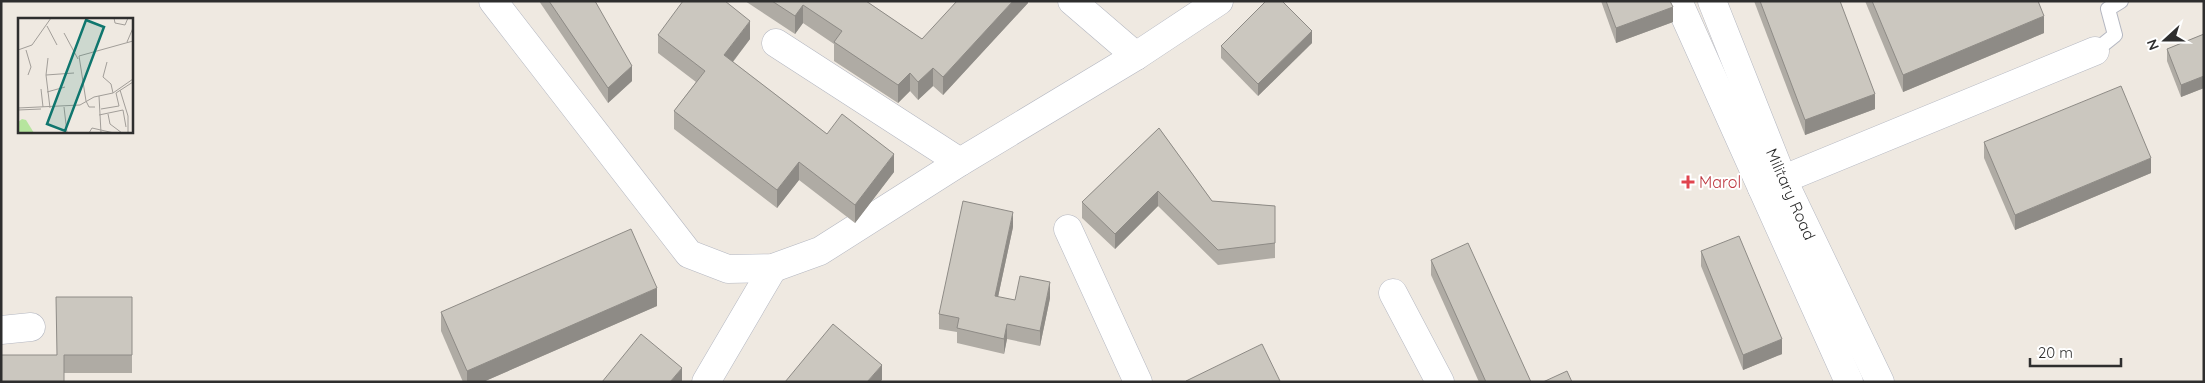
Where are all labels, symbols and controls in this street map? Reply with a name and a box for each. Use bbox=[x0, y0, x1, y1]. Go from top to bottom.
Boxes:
north arrow bbox=[2140, 15, 2190, 65]
inset map bbox=[18, 18, 132, 132]
text: N bbox=[2143, 37, 2163, 53]
street label: Military Road bbox=[1762, 145, 1820, 243]
place label: Marol bbox=[1699, 172, 1741, 192]
marker: Marol bbox=[1681, 175, 1695, 189]
scale bar bbox=[2030, 336, 2121, 368]
text: 20 m bbox=[2038, 343, 2073, 362]

